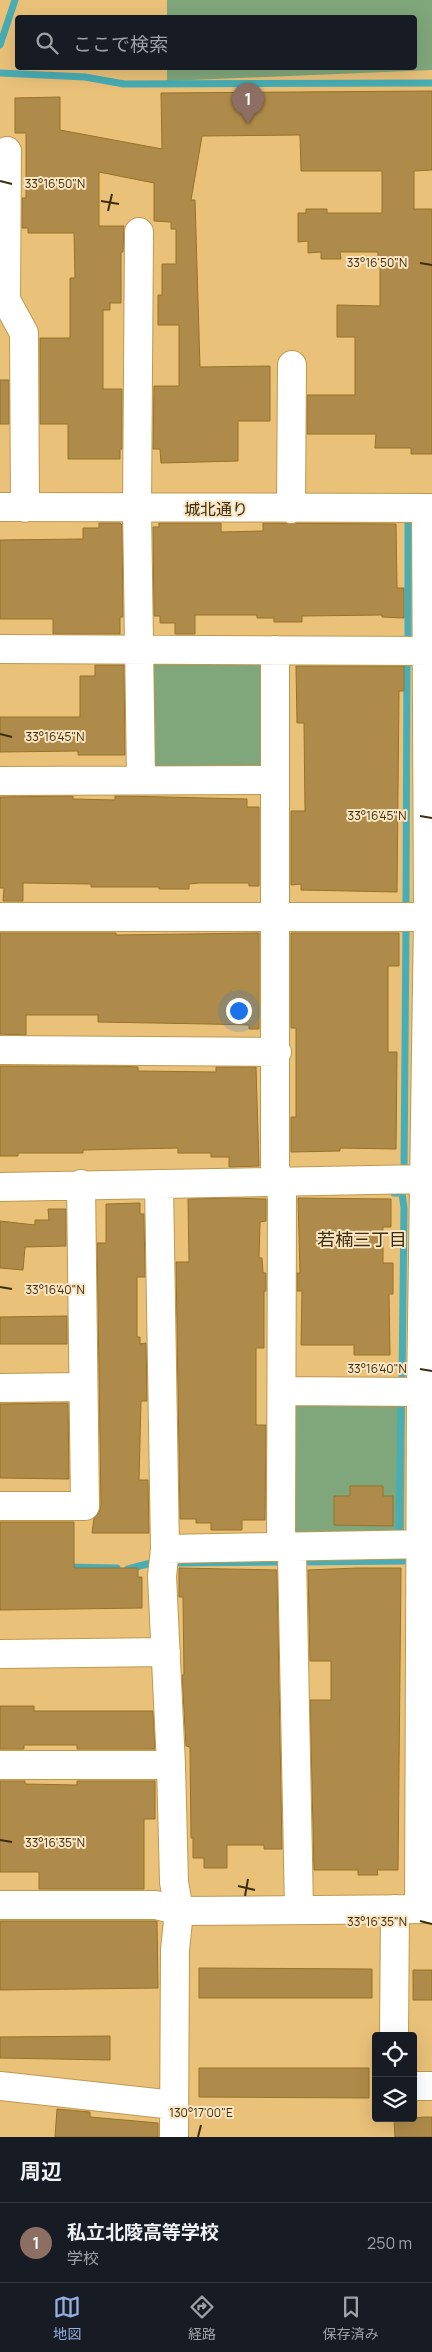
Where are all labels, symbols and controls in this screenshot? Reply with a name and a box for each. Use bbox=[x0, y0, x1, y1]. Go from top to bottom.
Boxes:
search box bbox=[15, 15, 417, 70]
icon: search bbox=[33, 29, 61, 57]
text: ここで検索 bbox=[73, 31, 168, 57]
pin: 1 bbox=[232, 83, 264, 124]
text: 33°16'50"N bbox=[25, 175, 85, 192]
text: 33°16'50"N bbox=[347, 254, 407, 271]
street label: 城北通り bbox=[184, 498, 248, 520]
text: 33°16'45"N bbox=[26, 728, 84, 745]
text: 33°16'45"N bbox=[348, 807, 406, 824]
your location bbox=[226, 998, 252, 1024]
district label: 若楠三丁目 bbox=[317, 1227, 407, 1251]
text: 33°16'40"N bbox=[25, 1281, 85, 1298]
text: 33°16'40"N bbox=[347, 1360, 407, 1377]
text: 33°16'35"N bbox=[25, 1834, 85, 1851]
text: 33°16'35"N bbox=[347, 1913, 407, 1930]
map controls bbox=[372, 2032, 417, 2122]
button: locate bbox=[372, 2032, 417, 2077]
button: layers bbox=[372, 2077, 417, 2122]
text: 130°17'00"E bbox=[169, 2104, 233, 2121]
text: 周辺 bbox=[20, 2157, 62, 2185]
text: 私立北陵高等学校 bbox=[67, 2219, 219, 2245]
text: 1 bbox=[32, 2232, 40, 2254]
text: 250 m bbox=[367, 2232, 412, 2254]
text: 学校 bbox=[67, 2247, 99, 2269]
tab: 地図 bbox=[53, 2293, 81, 2343]
tab: 経路 bbox=[188, 2293, 216, 2343]
tab: 保存済み bbox=[323, 2293, 379, 2343]

